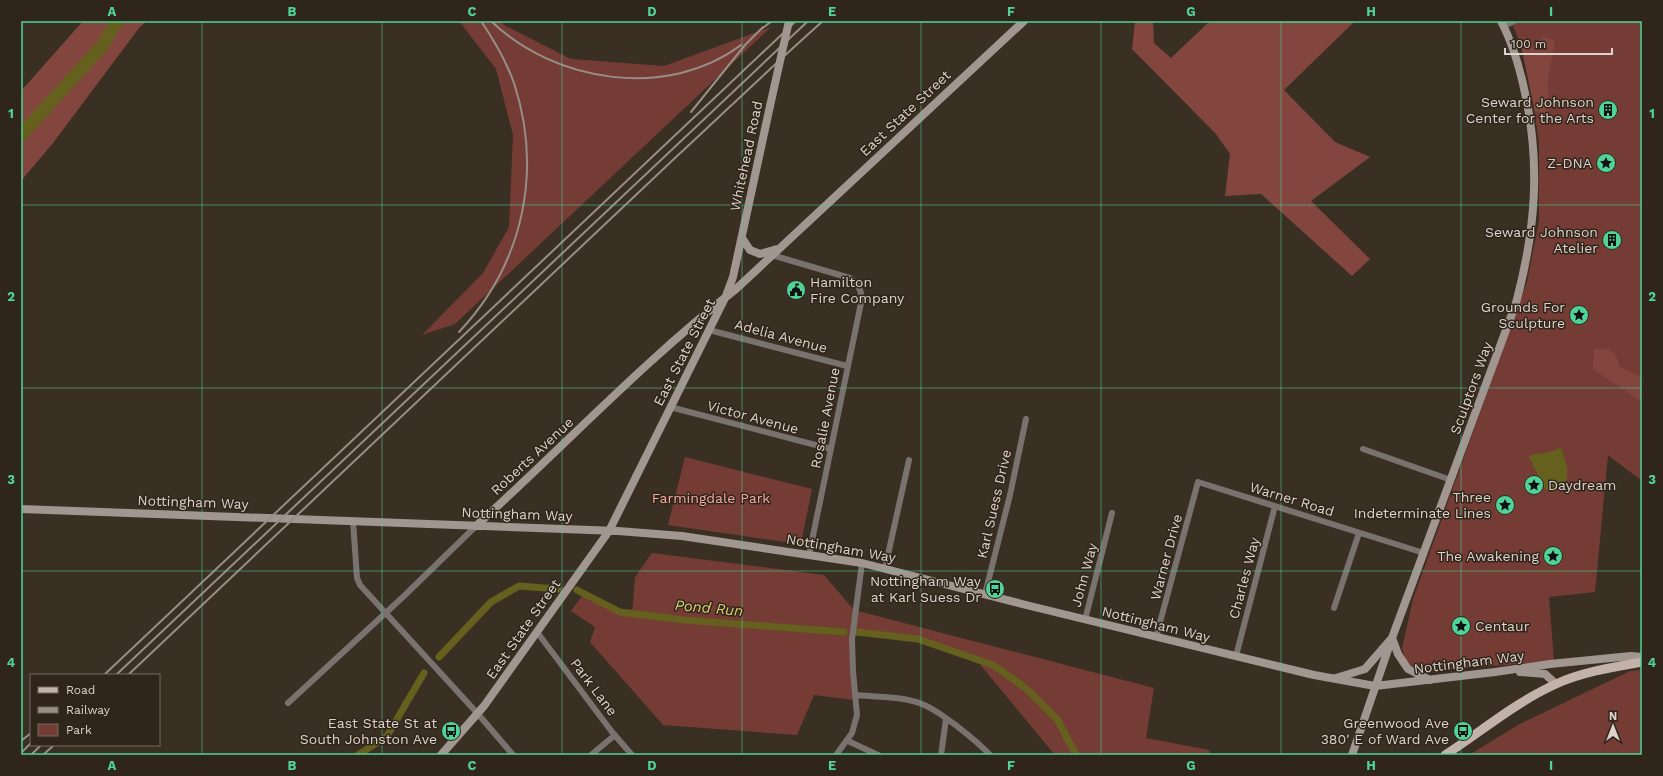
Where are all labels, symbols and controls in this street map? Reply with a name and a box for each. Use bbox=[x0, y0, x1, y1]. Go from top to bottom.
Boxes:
text: A bbox=[108, 4, 117, 19]
text: B bbox=[288, 4, 297, 19]
text: C bbox=[468, 4, 477, 19]
text: D bbox=[647, 4, 657, 19]
text: E bbox=[828, 4, 836, 19]
text: F bbox=[1007, 4, 1015, 19]
text: G bbox=[1186, 4, 1196, 19]
text: H bbox=[1366, 4, 1376, 19]
text: I bbox=[1549, 4, 1553, 19]
scale bar bbox=[1505, 30, 1612, 56]
text: 100 m bbox=[1511, 37, 1546, 51]
street label: East State Street bbox=[856, 67, 954, 159]
place label: Seward Johnson Center for the Arts bbox=[1466, 94, 1594, 126]
street label: Whitehead Road bbox=[727, 99, 765, 213]
building icon: Seward Johnson Center for the Arts bbox=[1597, 99, 1619, 121]
text: 1 bbox=[8, 106, 14, 121]
text: 1 bbox=[1649, 106, 1655, 121]
place icon: Z-DNA bbox=[1595, 152, 1617, 174]
place label: Z-DNA bbox=[1547, 155, 1592, 171]
place label: Seward Johnson Atelier bbox=[1485, 224, 1598, 256]
building icon: Seward Johnson Atelier bbox=[1601, 229, 1623, 251]
place label: Hamilton Fire Company bbox=[810, 274, 905, 306]
public building icon: Hamilton Fire Company bbox=[785, 279, 807, 301]
text: 2 bbox=[7, 289, 15, 304]
text: 2 bbox=[1648, 289, 1656, 304]
street label: East State Street bbox=[650, 296, 718, 408]
place label: Grounds For Sculpture bbox=[1481, 299, 1565, 331]
place icon: Grounds For Sculpture bbox=[1568, 304, 1590, 326]
street label: Adelia Avenue bbox=[733, 316, 829, 356]
street label: Sculptors Way bbox=[1447, 339, 1495, 437]
street label: Rosalie Avenue bbox=[807, 366, 843, 470]
street label: Victor Avenue bbox=[706, 397, 800, 437]
street label: Roberts Avenue bbox=[488, 414, 576, 498]
street label: Karl Suess Drive bbox=[974, 448, 1014, 560]
text: 3 bbox=[7, 472, 15, 487]
text: 3 bbox=[1648, 472, 1656, 487]
place icon: Daydream bbox=[1523, 474, 1545, 496]
place label: Daydream bbox=[1548, 477, 1616, 493]
street label: Warner Road bbox=[1248, 479, 1336, 519]
place label: Three Indeterminate Lines bbox=[1354, 489, 1491, 521]
park label: Farmingdale Park bbox=[652, 490, 770, 506]
street label: Nottingham Way bbox=[137, 492, 250, 512]
place icon: Three Indeterminate Lines bbox=[1494, 494, 1516, 516]
street label: Nottingham Way bbox=[461, 504, 574, 524]
street label: Warner Drive bbox=[1147, 512, 1185, 602]
street label: Nottingham Way bbox=[785, 530, 898, 566]
street label: Charles Way bbox=[1225, 535, 1263, 621]
street label: John Way bbox=[1068, 540, 1100, 609]
place icon: The Awakening bbox=[1542, 545, 1564, 567]
place label: The Awakening bbox=[1437, 548, 1540, 564]
place label: Nottingham Way at Karl Suess Dr bbox=[870, 573, 982, 605]
street label: East State Street bbox=[483, 576, 564, 682]
bus stop icon: Nottingham Way at Karl Suess Dr bbox=[984, 578, 1006, 600]
water label: Pond Run bbox=[674, 596, 744, 620]
street label: Nottingham Way bbox=[1100, 603, 1213, 645]
place icon: Centaur bbox=[1450, 615, 1472, 637]
place label: Centaur bbox=[1475, 618, 1530, 634]
street label: Nottingham Way bbox=[1413, 647, 1526, 677]
text: 4 bbox=[7, 655, 16, 670]
street label: Park Lane bbox=[567, 655, 621, 719]
text: 4 bbox=[1648, 655, 1657, 670]
legend bbox=[30, 674, 160, 746]
text: Road bbox=[66, 683, 95, 697]
text: Railway bbox=[66, 703, 111, 717]
north arrow bbox=[1593, 706, 1633, 746]
text: N bbox=[1609, 710, 1617, 723]
place label: East State St at South Johnston Ave bbox=[300, 715, 437, 747]
place label: Greenwood Ave 380' E of Ward Ave bbox=[1321, 715, 1449, 747]
bus stop icon: East State St at South Johnston Ave bbox=[440, 720, 462, 742]
bus stop icon: Greenwood Ave 380' E of Ward Ave bbox=[1452, 720, 1474, 742]
text: Park bbox=[66, 723, 92, 737]
text: A bbox=[108, 758, 117, 773]
text: B bbox=[288, 758, 297, 773]
text: C bbox=[468, 758, 477, 773]
text: D bbox=[647, 758, 657, 773]
text: E bbox=[828, 758, 836, 773]
text: F bbox=[1007, 758, 1015, 773]
text: G bbox=[1186, 758, 1196, 773]
text: H bbox=[1366, 758, 1376, 773]
text: I bbox=[1549, 758, 1553, 773]

